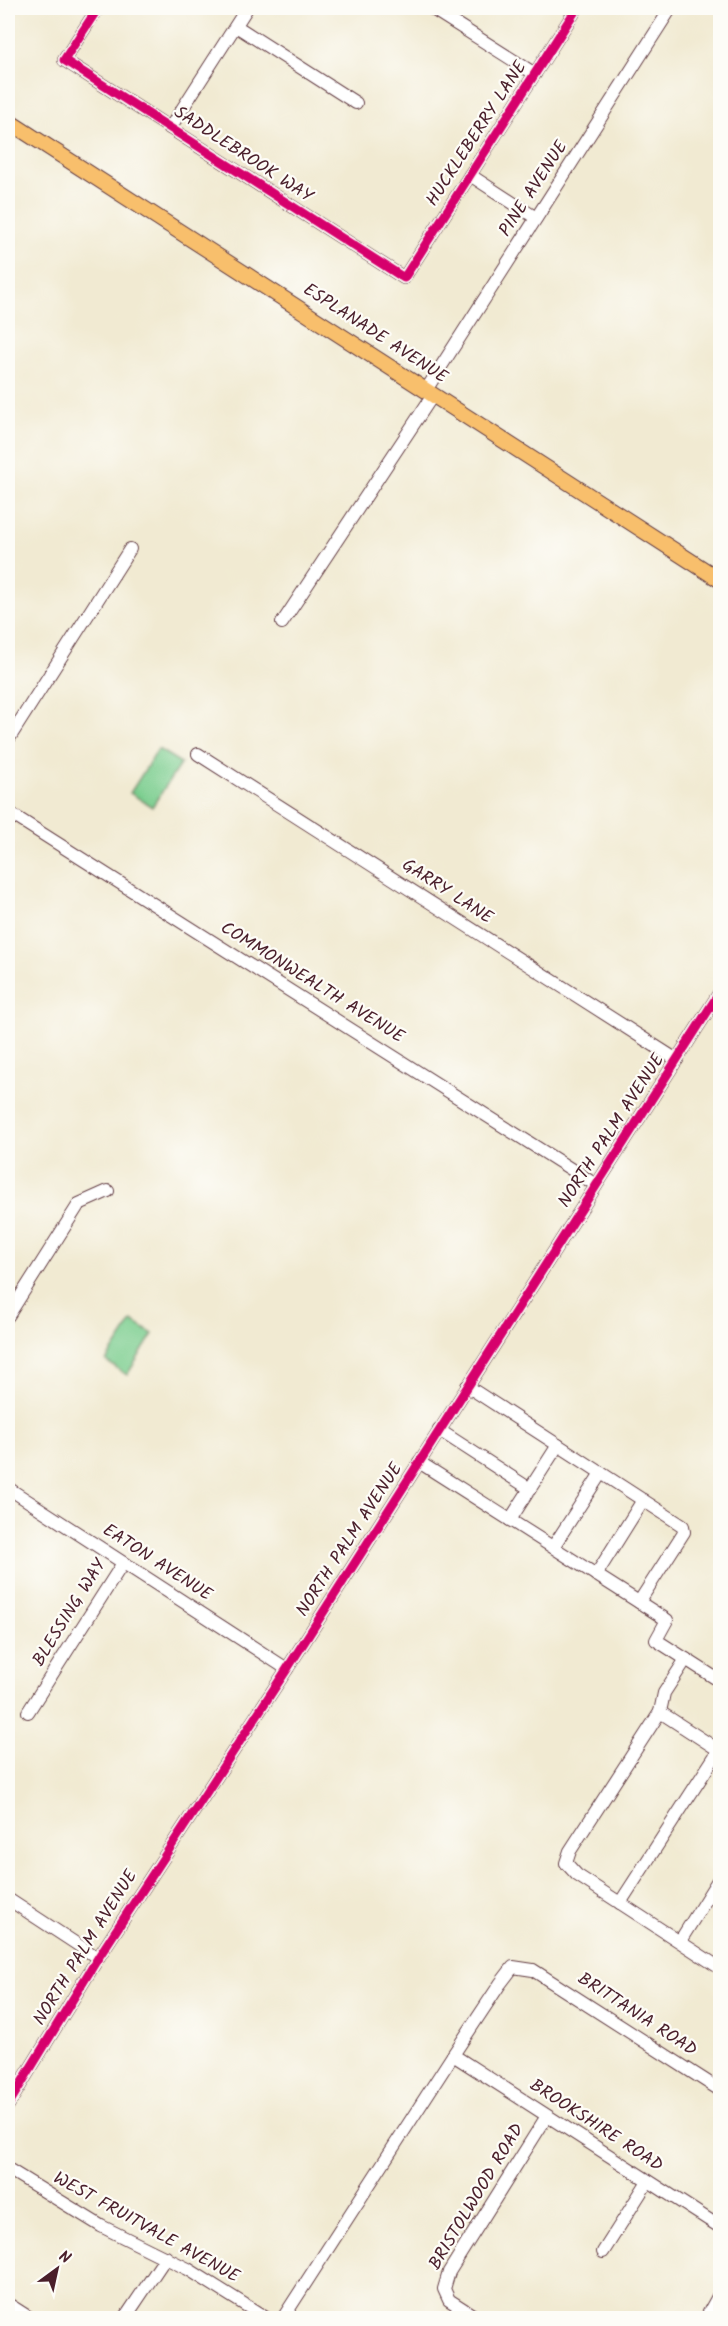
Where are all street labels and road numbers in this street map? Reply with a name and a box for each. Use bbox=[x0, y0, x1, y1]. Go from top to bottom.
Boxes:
street label: HUCKLEBERRY LANE bbox=[419, 55, 535, 213]
street label: SADDLEBROOK WAY bbox=[167, 99, 319, 211]
street label: PINE AVENUE bbox=[492, 135, 576, 243]
street label: ESPLANADE AVENUE bbox=[297, 276, 454, 392]
street label: GARRY LANE bbox=[395, 852, 499, 933]
street label: COMMONWEALTH AVENUE bbox=[214, 914, 410, 1052]
street label: NORTH PALM AVENUE bbox=[551, 1048, 673, 1214]
street label: NORTH PALM AVENUE bbox=[289, 1457, 411, 1623]
street label: EATON AVENUE bbox=[96, 1517, 218, 1610]
street label: BLESSING WAY bbox=[25, 1553, 115, 1673]
street label: NORTH PALM AVENUE bbox=[26, 1864, 146, 2032]
street label: BRITTANIA ROAD bbox=[571, 1965, 703, 2065]
street label: BROOKSHIRE ROAD bbox=[523, 2072, 669, 2180]
street label: BRISTOLWOOD ROAD bbox=[422, 2118, 533, 2276]
street label: WEST FRUITVALE AVENUE bbox=[49, 2168, 243, 2288]

